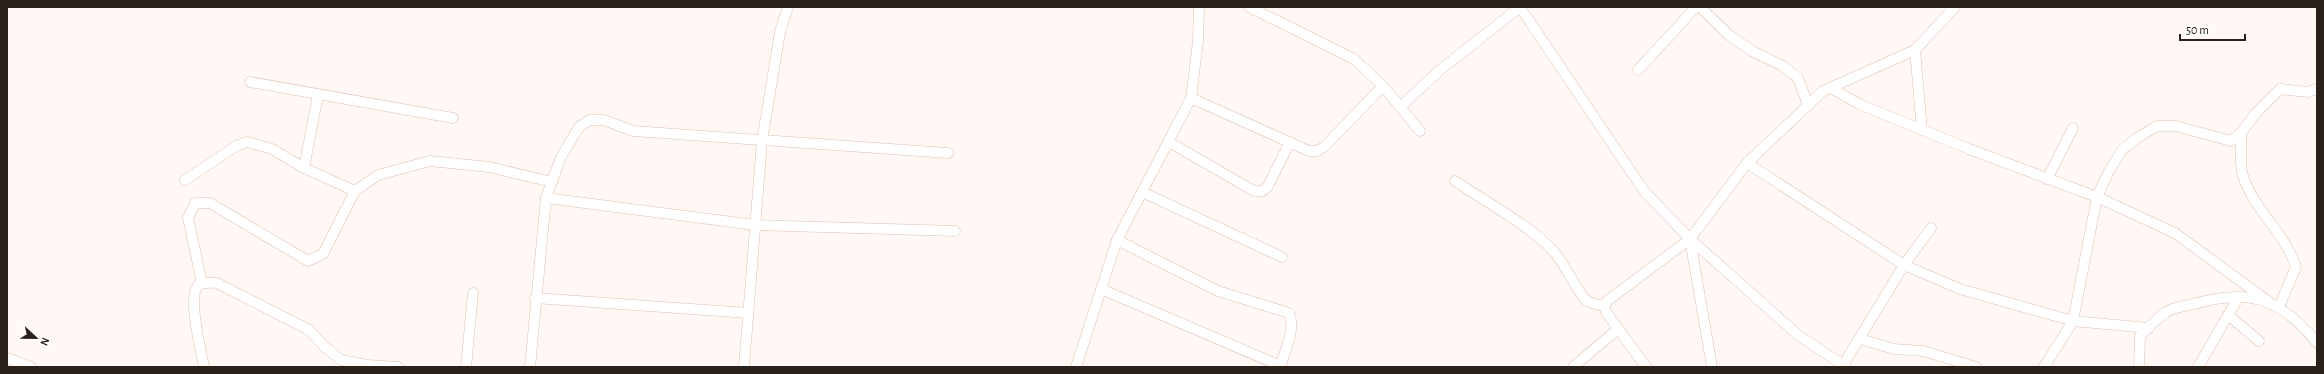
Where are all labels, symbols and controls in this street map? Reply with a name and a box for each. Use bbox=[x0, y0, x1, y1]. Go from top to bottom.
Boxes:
scale bar bbox=[2180, 16, 2245, 42]
text: 50 m bbox=[2186, 24, 2209, 36]
north arrow bbox=[16, 318, 56, 358]
text: N bbox=[38, 336, 51, 347]

